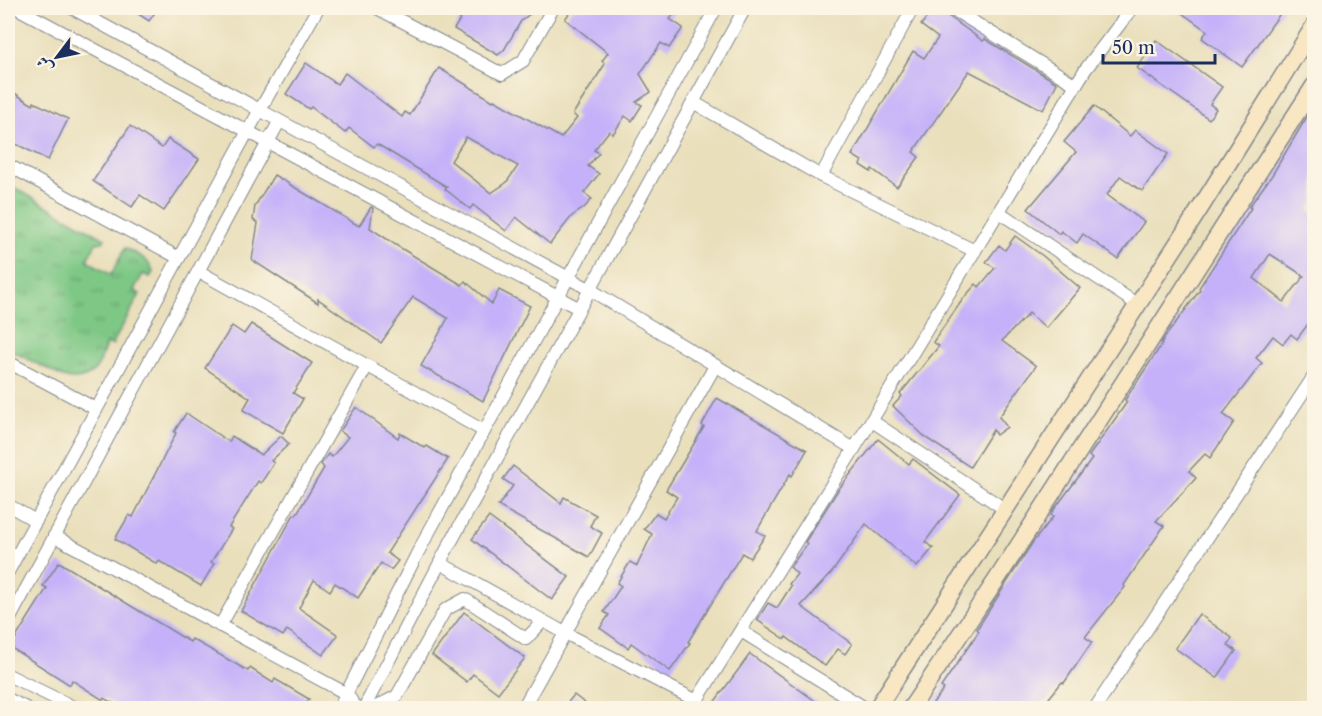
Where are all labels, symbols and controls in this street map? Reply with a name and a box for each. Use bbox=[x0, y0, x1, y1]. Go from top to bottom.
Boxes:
north arrow bbox=[27, 27, 87, 87]
scale bar bbox=[1103, 27, 1216, 65]
text: 50 m bbox=[1112, 37, 1155, 59]
text: ش bbox=[32, 53, 57, 77]

